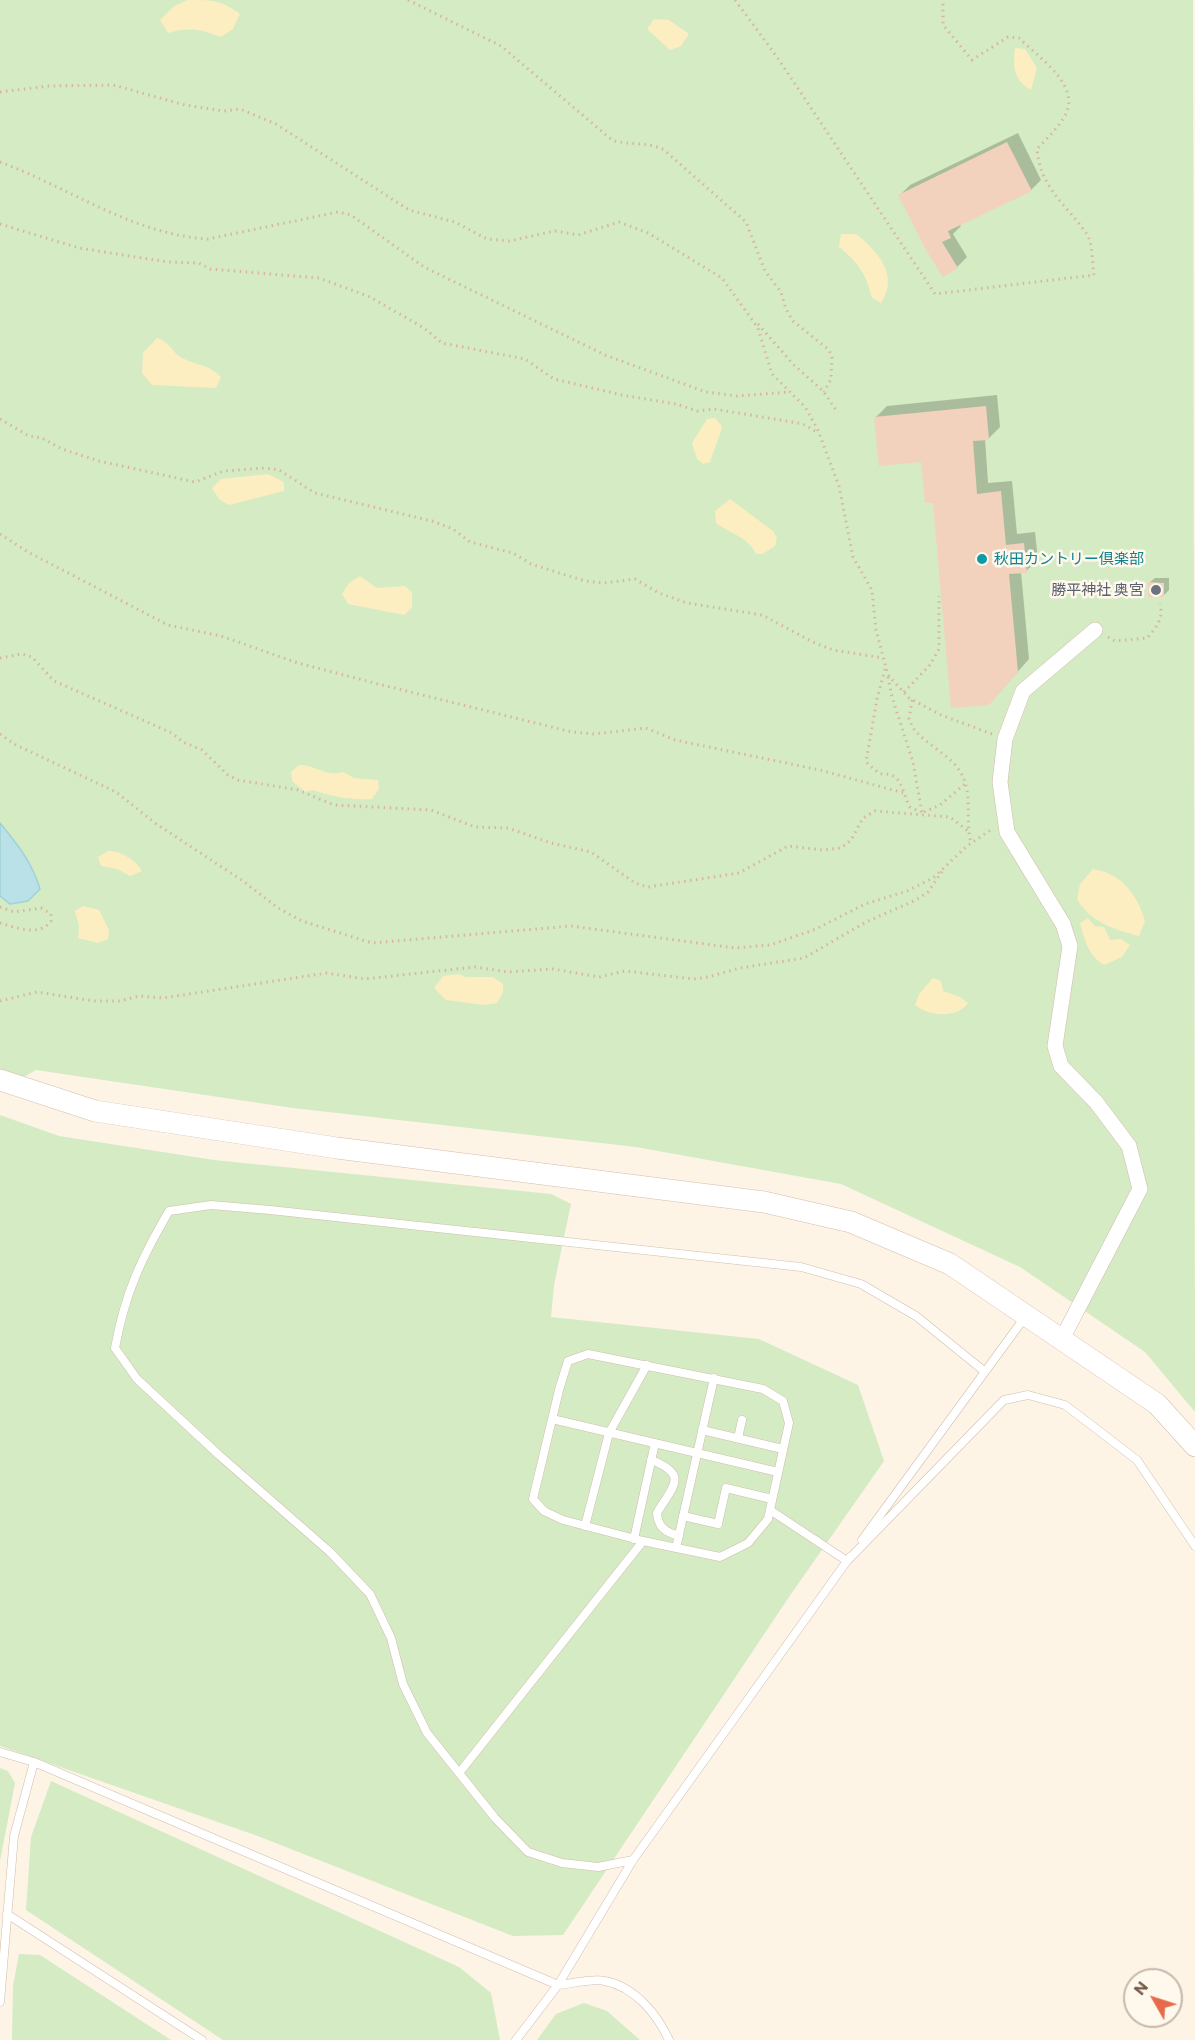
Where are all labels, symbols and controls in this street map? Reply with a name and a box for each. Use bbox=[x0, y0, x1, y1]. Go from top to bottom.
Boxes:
place label: 秋田カントリー倶楽部 bbox=[994, 550, 1144, 568]
marker: 秋田カントリー倶楽部 bbox=[975, 552, 989, 566]
place label: 勝平神社 奥宮 bbox=[1051, 581, 1144, 599]
marker: 勝平神社 奥宮 bbox=[1149, 583, 1163, 597]
north arrow bbox=[1123, 1968, 1183, 2028]
text: N bbox=[1129, 1977, 1151, 1998]

